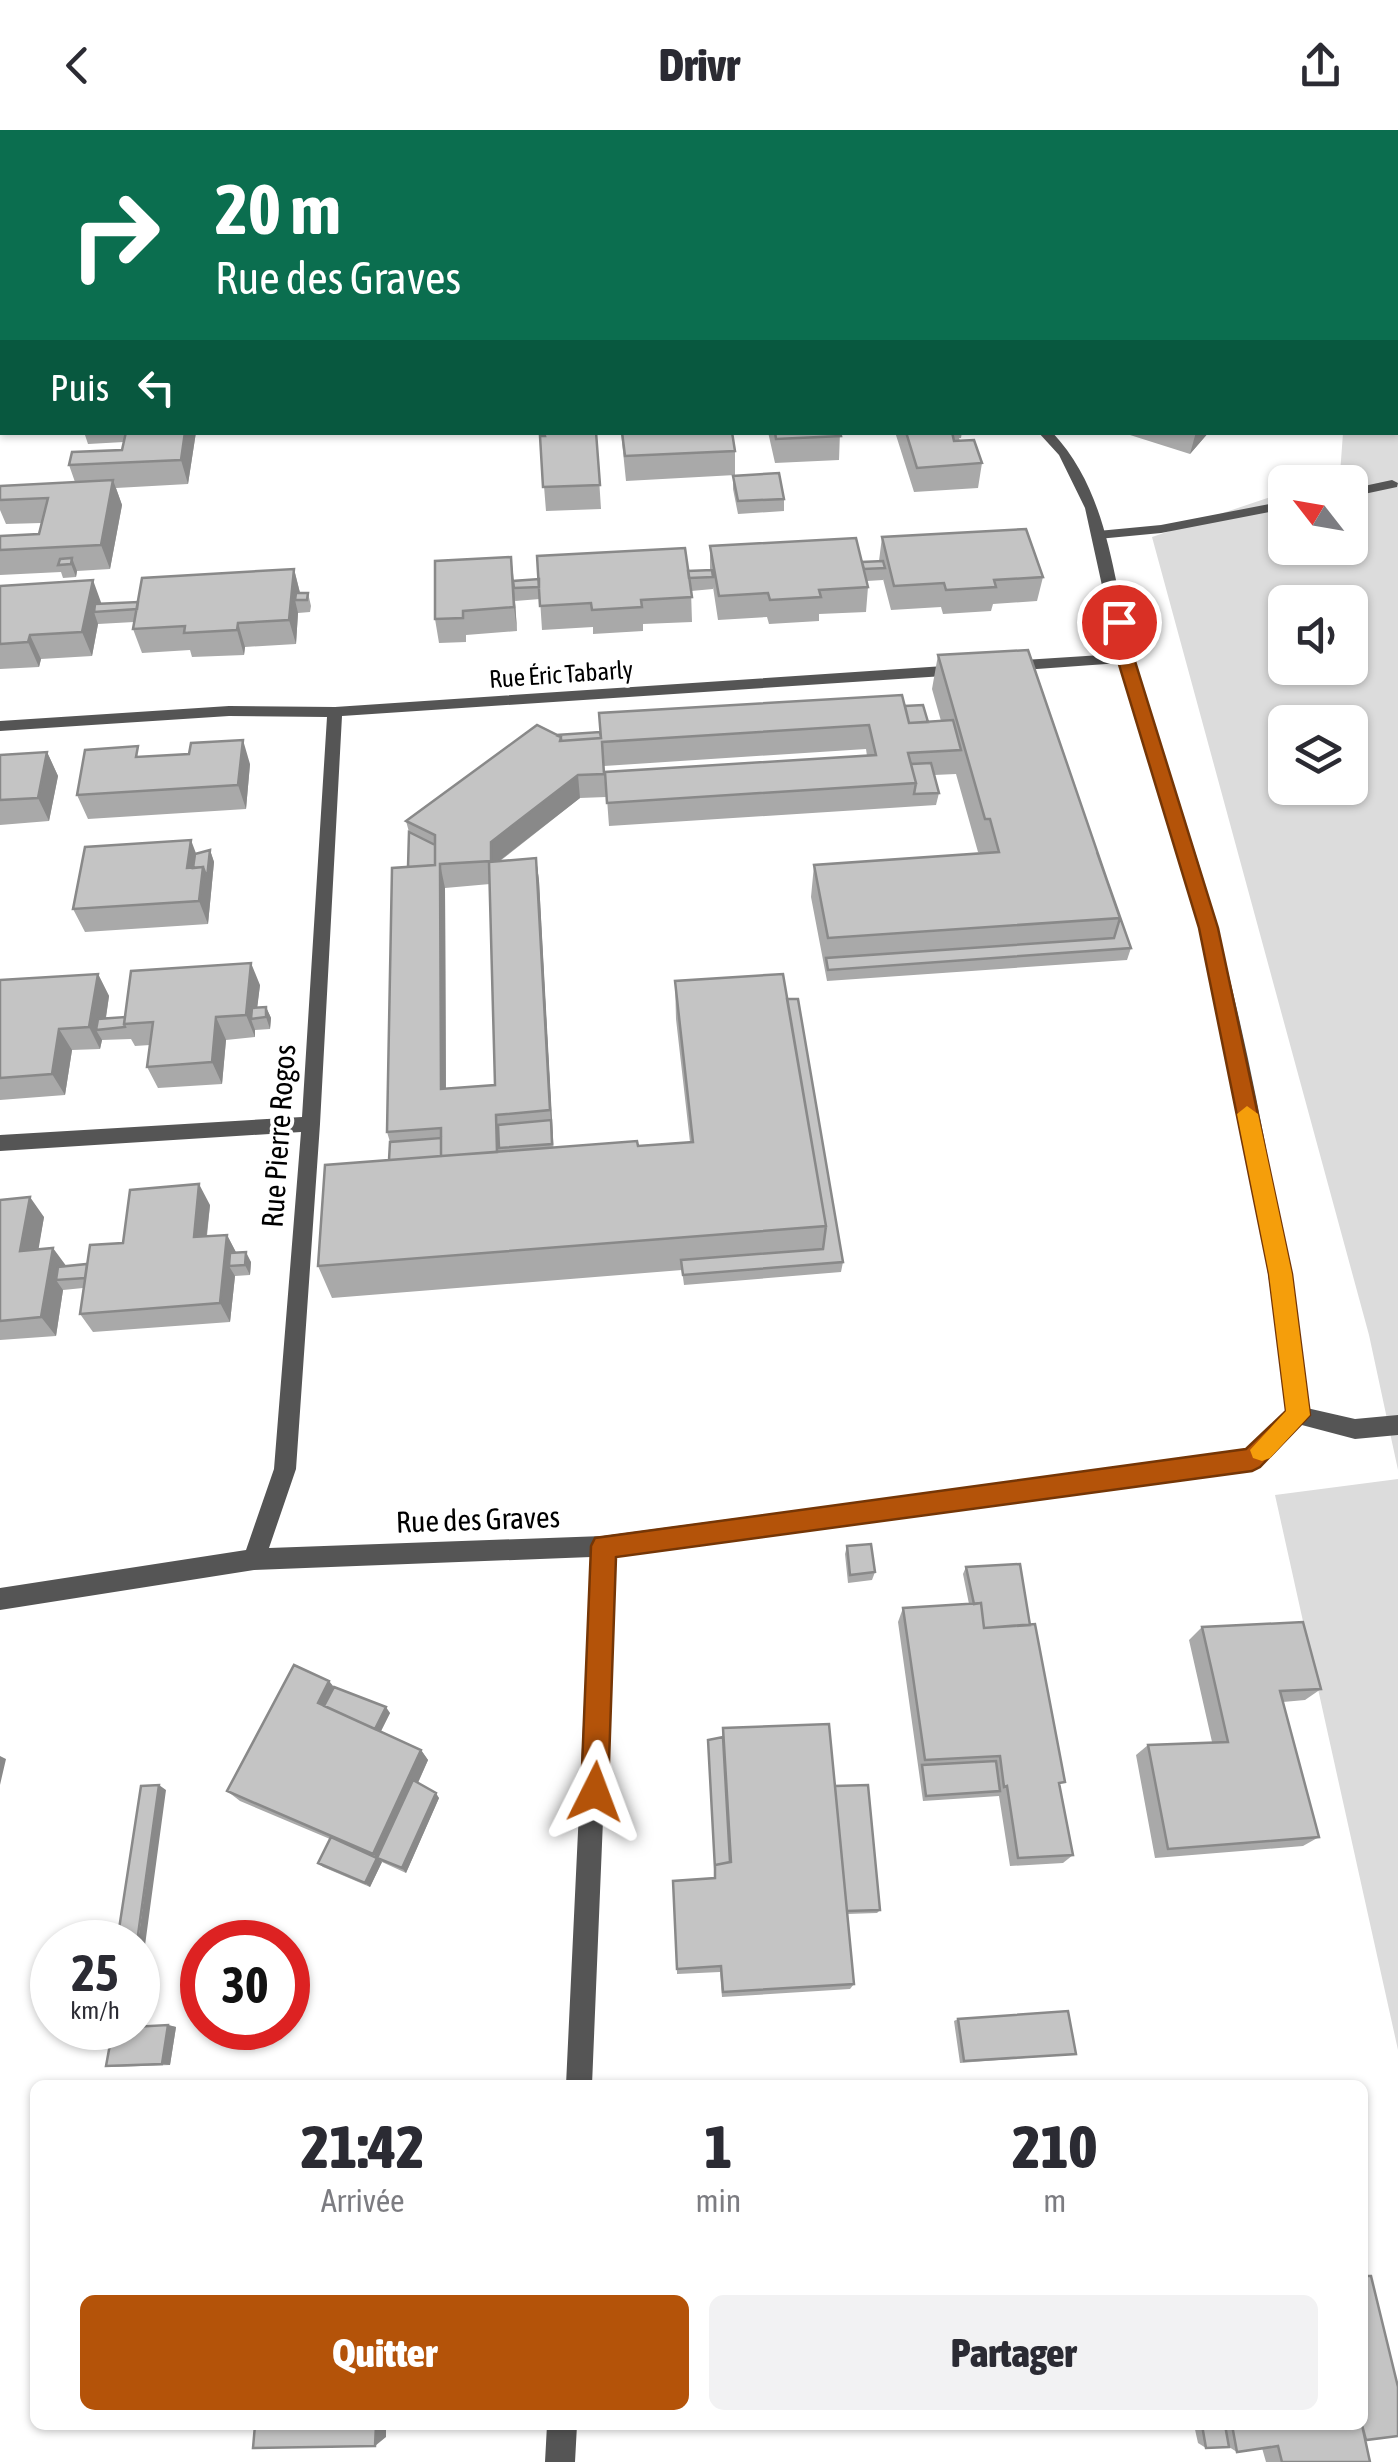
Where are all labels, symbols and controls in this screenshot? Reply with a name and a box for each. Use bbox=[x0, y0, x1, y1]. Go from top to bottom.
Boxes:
icon: back bbox=[50, 38, 105, 93]
icon: share bbox=[1293, 38, 1348, 93]
text: Drivr bbox=[659, 39, 739, 91]
text: 20 m bbox=[215, 169, 341, 249]
icon: right bbox=[50, 170, 180, 300]
text: Rue des Graves bbox=[215, 252, 461, 304]
icon: left bbox=[129, 360, 184, 415]
text: Puis bbox=[50, 366, 109, 409]
north arrow bbox=[1268, 465, 1368, 565]
map controls bbox=[1268, 465, 1368, 805]
pin bbox=[1077, 580, 1162, 665]
button: sound bbox=[1268, 585, 1368, 685]
icon: arrive bbox=[1092, 595, 1147, 650]
street label: Rue Éric Tabarly bbox=[488, 655, 634, 693]
button: layers bbox=[1268, 705, 1368, 805]
street label: Rue Pierre Rogos bbox=[255, 1043, 301, 1229]
street label: Rue des Graves bbox=[395, 1499, 561, 1539]
position arrow bbox=[543, 1740, 647, 1844]
speed limit sign: 30 bbox=[180, 1920, 310, 2050]
text: 25 bbox=[71, 1944, 118, 2002]
text: km/h bbox=[70, 1996, 120, 2024]
text: 21:42 bbox=[301, 2112, 424, 2181]
text: 1 bbox=[704, 2112, 733, 2181]
text: 210 bbox=[1012, 2112, 1097, 2181]
text: Arrivée bbox=[321, 2182, 405, 2219]
text: min bbox=[695, 2182, 741, 2219]
text: m bbox=[1043, 2182, 1066, 2219]
button: Quitter bbox=[80, 2295, 689, 2410]
button: Partager bbox=[709, 2295, 1318, 2410]

